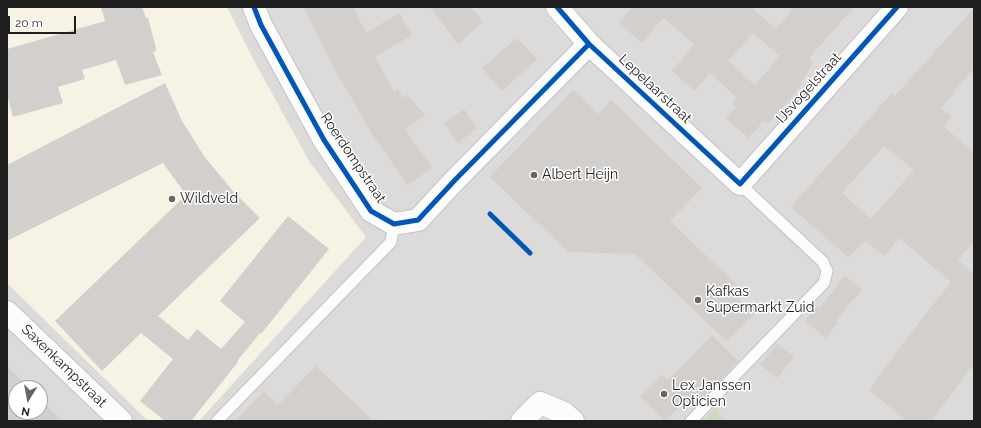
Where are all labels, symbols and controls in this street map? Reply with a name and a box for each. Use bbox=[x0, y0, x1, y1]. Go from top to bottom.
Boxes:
scale bar bbox=[10, 8, 78, 34]
text: 20 m bbox=[15, 16, 43, 30]
street label: IJsvogelstraat bbox=[773, 49, 845, 127]
street label: Lepelaarstraat bbox=[615, 51, 695, 127]
street label: Roerdompstraat bbox=[317, 110, 389, 206]
place label: Albert Heijn bbox=[542, 167, 618, 183]
marker: Albert Heijn bbox=[529, 170, 539, 180]
place label: Wildveld bbox=[180, 191, 238, 207]
marker: Wildveld bbox=[167, 194, 177, 204]
place label: Kafkas Supermarkt Zuid bbox=[706, 284, 814, 316]
marker: Kafkas Supermarkt Zuid bbox=[693, 295, 703, 305]
street label: Saxenkampstraat bbox=[18, 321, 110, 411]
place label: Lex Janssen Opticien bbox=[672, 378, 751, 410]
north arrow bbox=[8, 380, 48, 420]
marker: Lex Janssen Opticien bbox=[659, 389, 669, 399]
text: N bbox=[20, 404, 31, 418]

